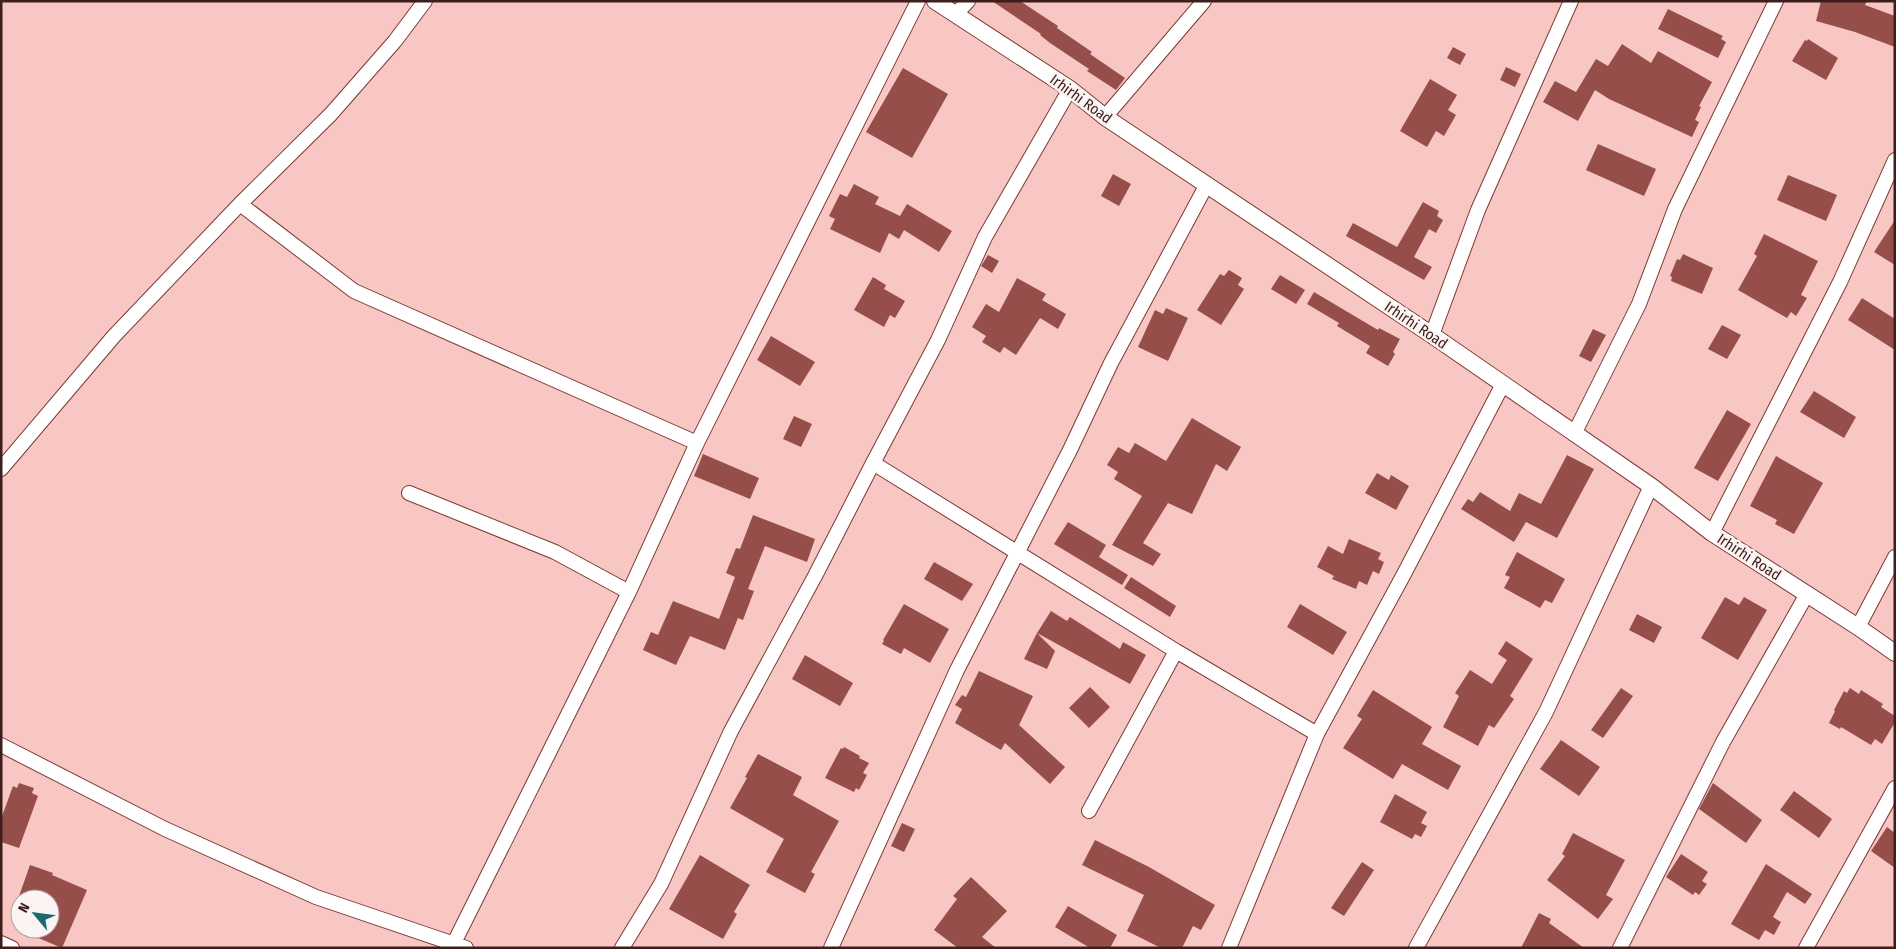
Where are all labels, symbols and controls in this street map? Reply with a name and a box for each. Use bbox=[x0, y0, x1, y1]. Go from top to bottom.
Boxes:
street label: Irhirhi Road bbox=[1046, 70, 1116, 128]
street label: Irhirhi Road bbox=[1381, 297, 1451, 353]
street label: Irhirhi Road bbox=[1714, 530, 1784, 584]
north arrow bbox=[10, 889, 60, 939]
text: N bbox=[15, 900, 34, 916]

